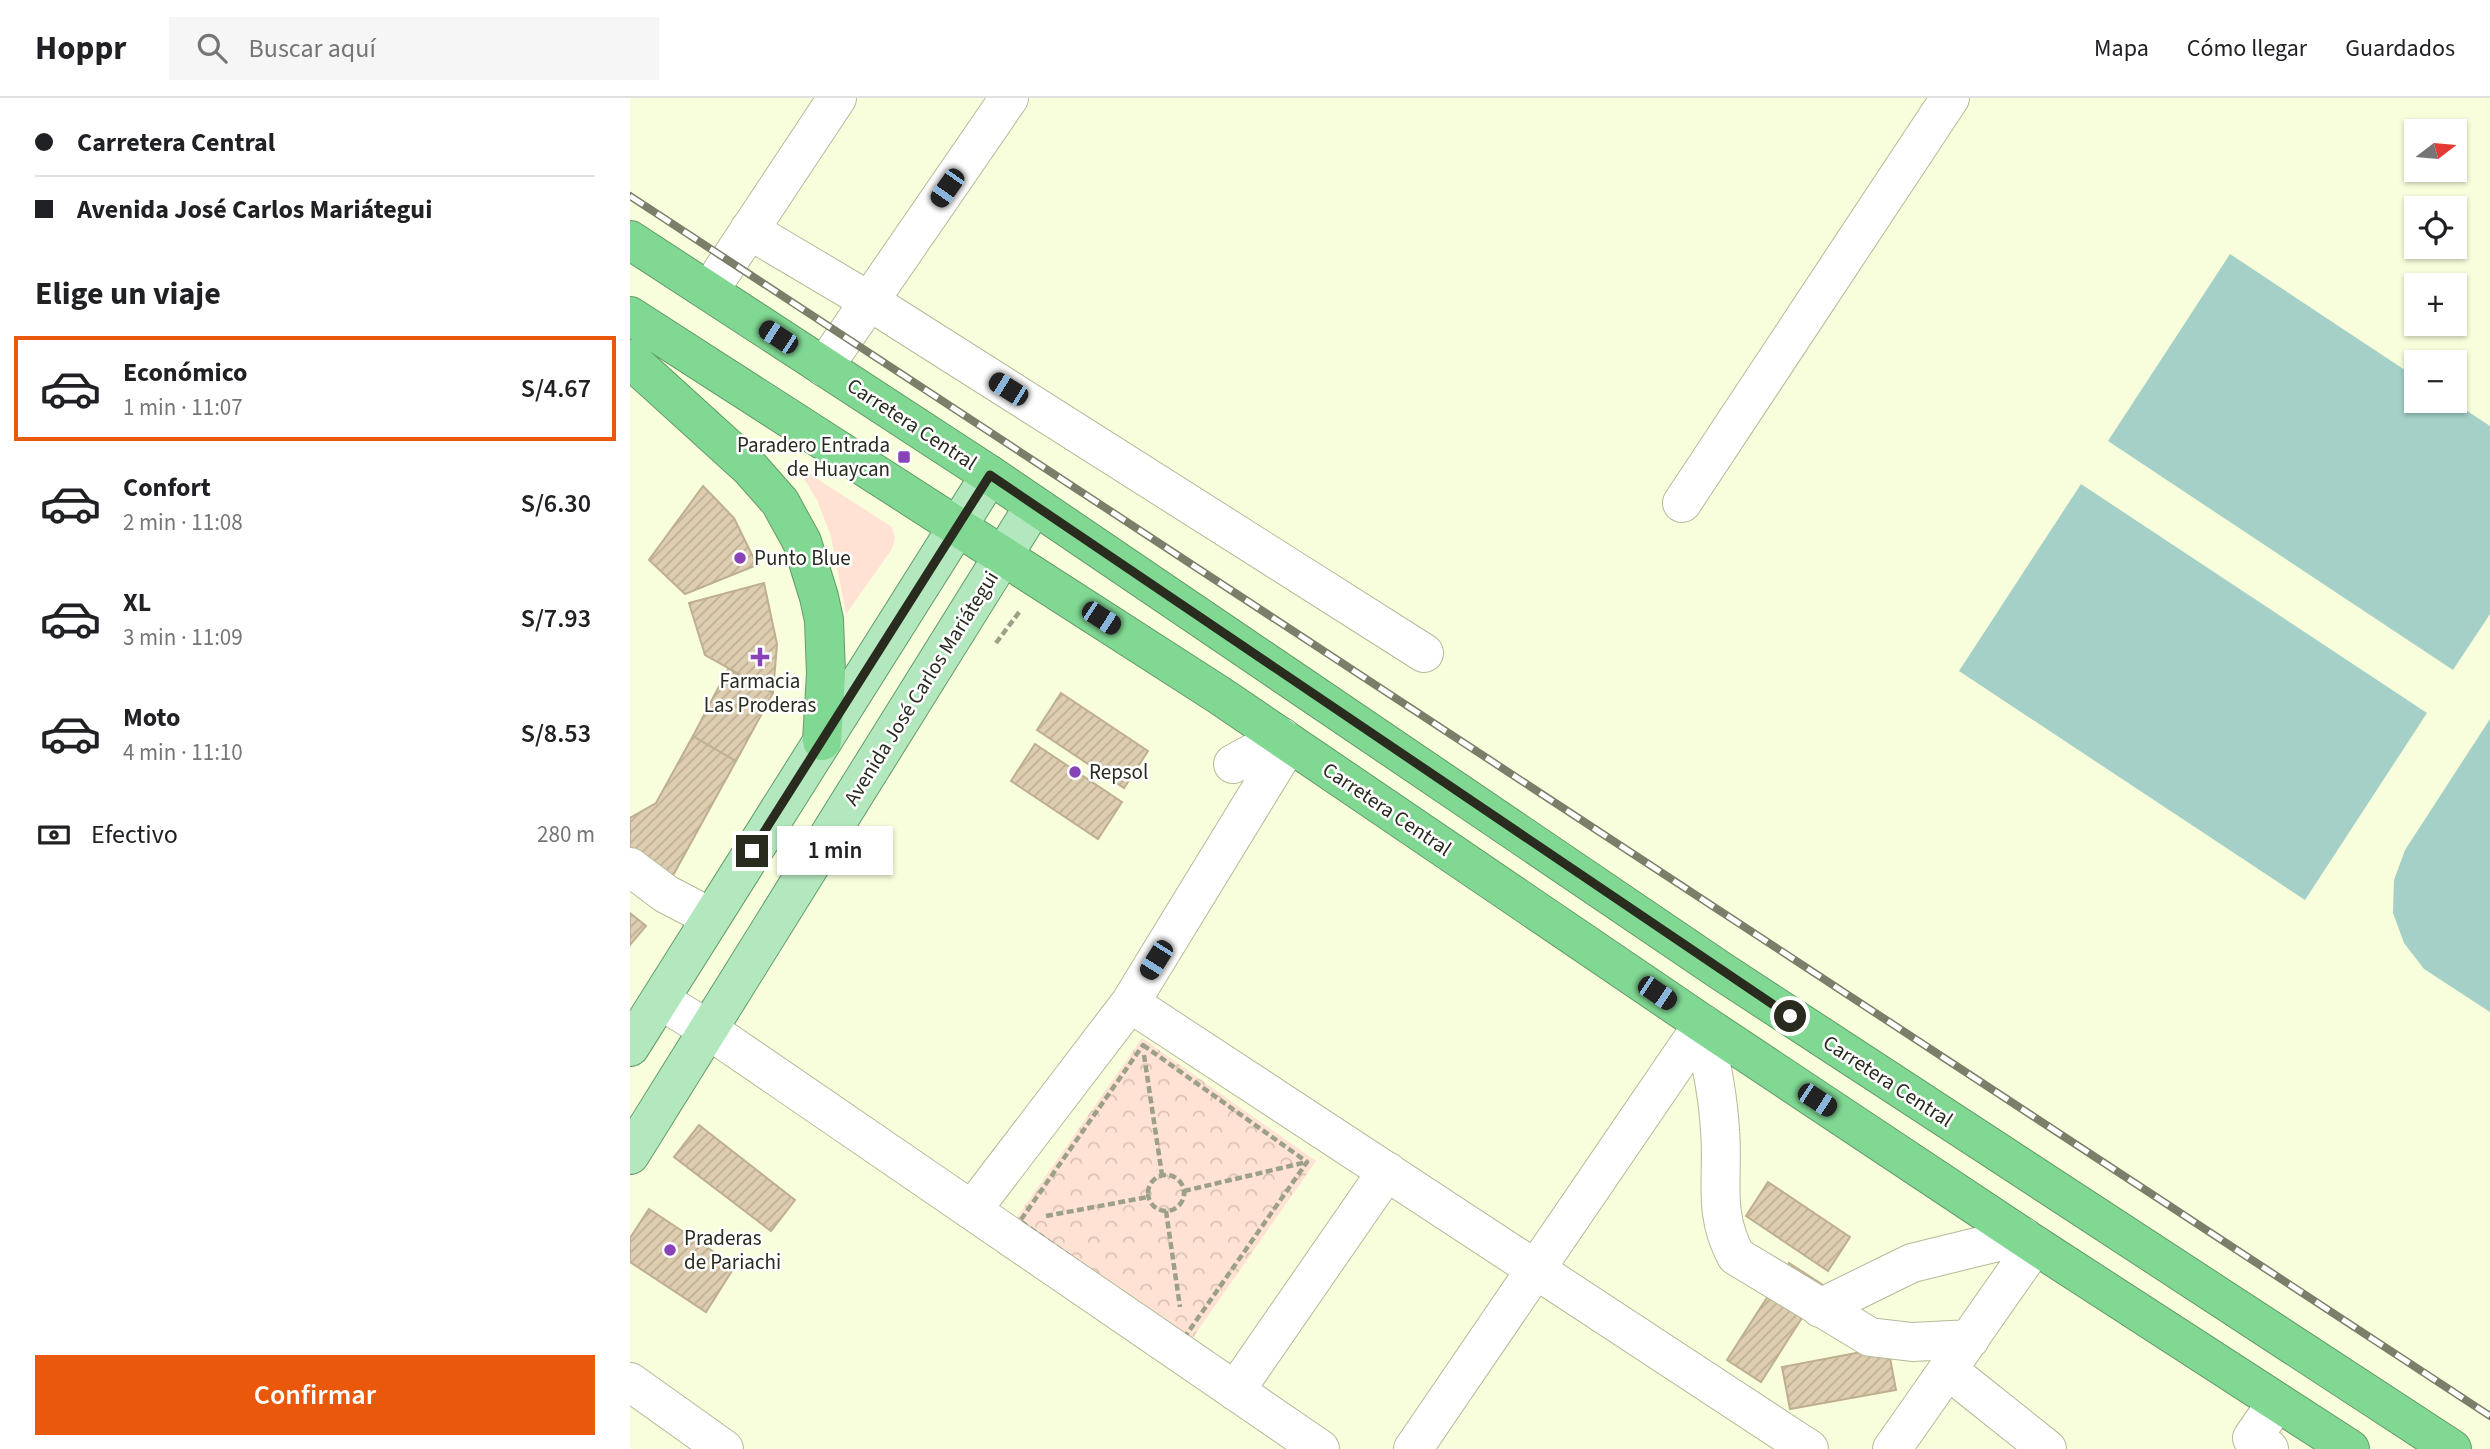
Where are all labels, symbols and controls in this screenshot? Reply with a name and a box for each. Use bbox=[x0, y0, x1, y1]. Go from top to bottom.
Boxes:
search box bbox=[169, 17, 659, 80]
text: Hoppr bbox=[35, 25, 127, 72]
icon: search bbox=[193, 29, 231, 67]
text: Buscar aquí bbox=[249, 30, 376, 67]
text: Mapa bbox=[2094, 31, 2149, 66]
text: Cómo llegar bbox=[2187, 31, 2307, 66]
text: Guardados bbox=[2345, 31, 2455, 66]
north arrow bbox=[2404, 119, 2468, 182]
map controls bbox=[2404, 119, 2467, 413]
text: Carretera Central bbox=[77, 124, 275, 161]
car bbox=[927, 165, 968, 211]
text: Avenida José Carlos Mariátegui bbox=[77, 191, 432, 228]
button: locate bbox=[2404, 196, 2467, 259]
text: Elige un viaje bbox=[35, 271, 221, 317]
button: + bbox=[2404, 273, 2467, 336]
car bbox=[755, 317, 802, 357]
button: − bbox=[2404, 350, 2467, 413]
text: Económico bbox=[123, 354, 248, 391]
icon: car bbox=[39, 357, 102, 420]
car bbox=[985, 369, 1032, 409]
text: S/4.67 bbox=[521, 370, 591, 407]
street label: Carretera Central bbox=[841, 371, 983, 477]
text: 1 min · 11:07 bbox=[123, 391, 243, 424]
place label: Paradero Entrada de Huaycan bbox=[737, 430, 890, 484]
marker: Paradero Entrada de Huaycan bbox=[896, 449, 912, 465]
text: Confort bbox=[123, 469, 211, 506]
icon: car bbox=[39, 472, 102, 535]
text: S/6.30 bbox=[521, 485, 591, 522]
text: 2 min · 11:08 bbox=[123, 506, 243, 539]
place label: Punto Blue bbox=[754, 543, 851, 573]
marker: Punto Blue bbox=[732, 550, 748, 566]
street label: Avenida José Carlos Mariátegui bbox=[836, 565, 1006, 811]
text: XL bbox=[123, 584, 151, 621]
icon: car bbox=[39, 587, 102, 650]
car bbox=[1078, 598, 1125, 638]
text: S/7.93 bbox=[521, 600, 591, 637]
text: 3 min · 11:09 bbox=[123, 621, 243, 654]
marker: Farmacia Las Proderas bbox=[752, 649, 768, 665]
place label: Farmacia Las Proderas bbox=[704, 666, 816, 720]
text: Moto bbox=[123, 699, 180, 736]
icon: car bbox=[39, 702, 102, 765]
text: S/8.53 bbox=[521, 715, 591, 752]
text: 4 min · 11:10 bbox=[123, 736, 243, 769]
street label: Carretera Central bbox=[1317, 755, 1457, 863]
place label: Repsol bbox=[1089, 757, 1148, 787]
marker: Repsol bbox=[1067, 764, 1083, 780]
icon: cash bbox=[35, 816, 73, 854]
text: Efectivo bbox=[91, 816, 178, 853]
text: 280 m bbox=[537, 818, 595, 851]
callout: 1 min bbox=[776, 826, 892, 876]
text: 1 min bbox=[808, 834, 862, 867]
route end bbox=[736, 835, 768, 867]
car bbox=[1136, 937, 1177, 983]
car bbox=[1634, 973, 1681, 1013]
route start bbox=[1774, 1000, 1806, 1032]
street label: Carretera Central bbox=[1817, 1028, 1959, 1134]
car bbox=[1794, 1080, 1841, 1120]
place label: Praderas de Pariachi bbox=[684, 1223, 781, 1277]
marker: Praderas de Pariachi bbox=[662, 1242, 678, 1258]
button: Confirmar bbox=[35, 1355, 595, 1435]

